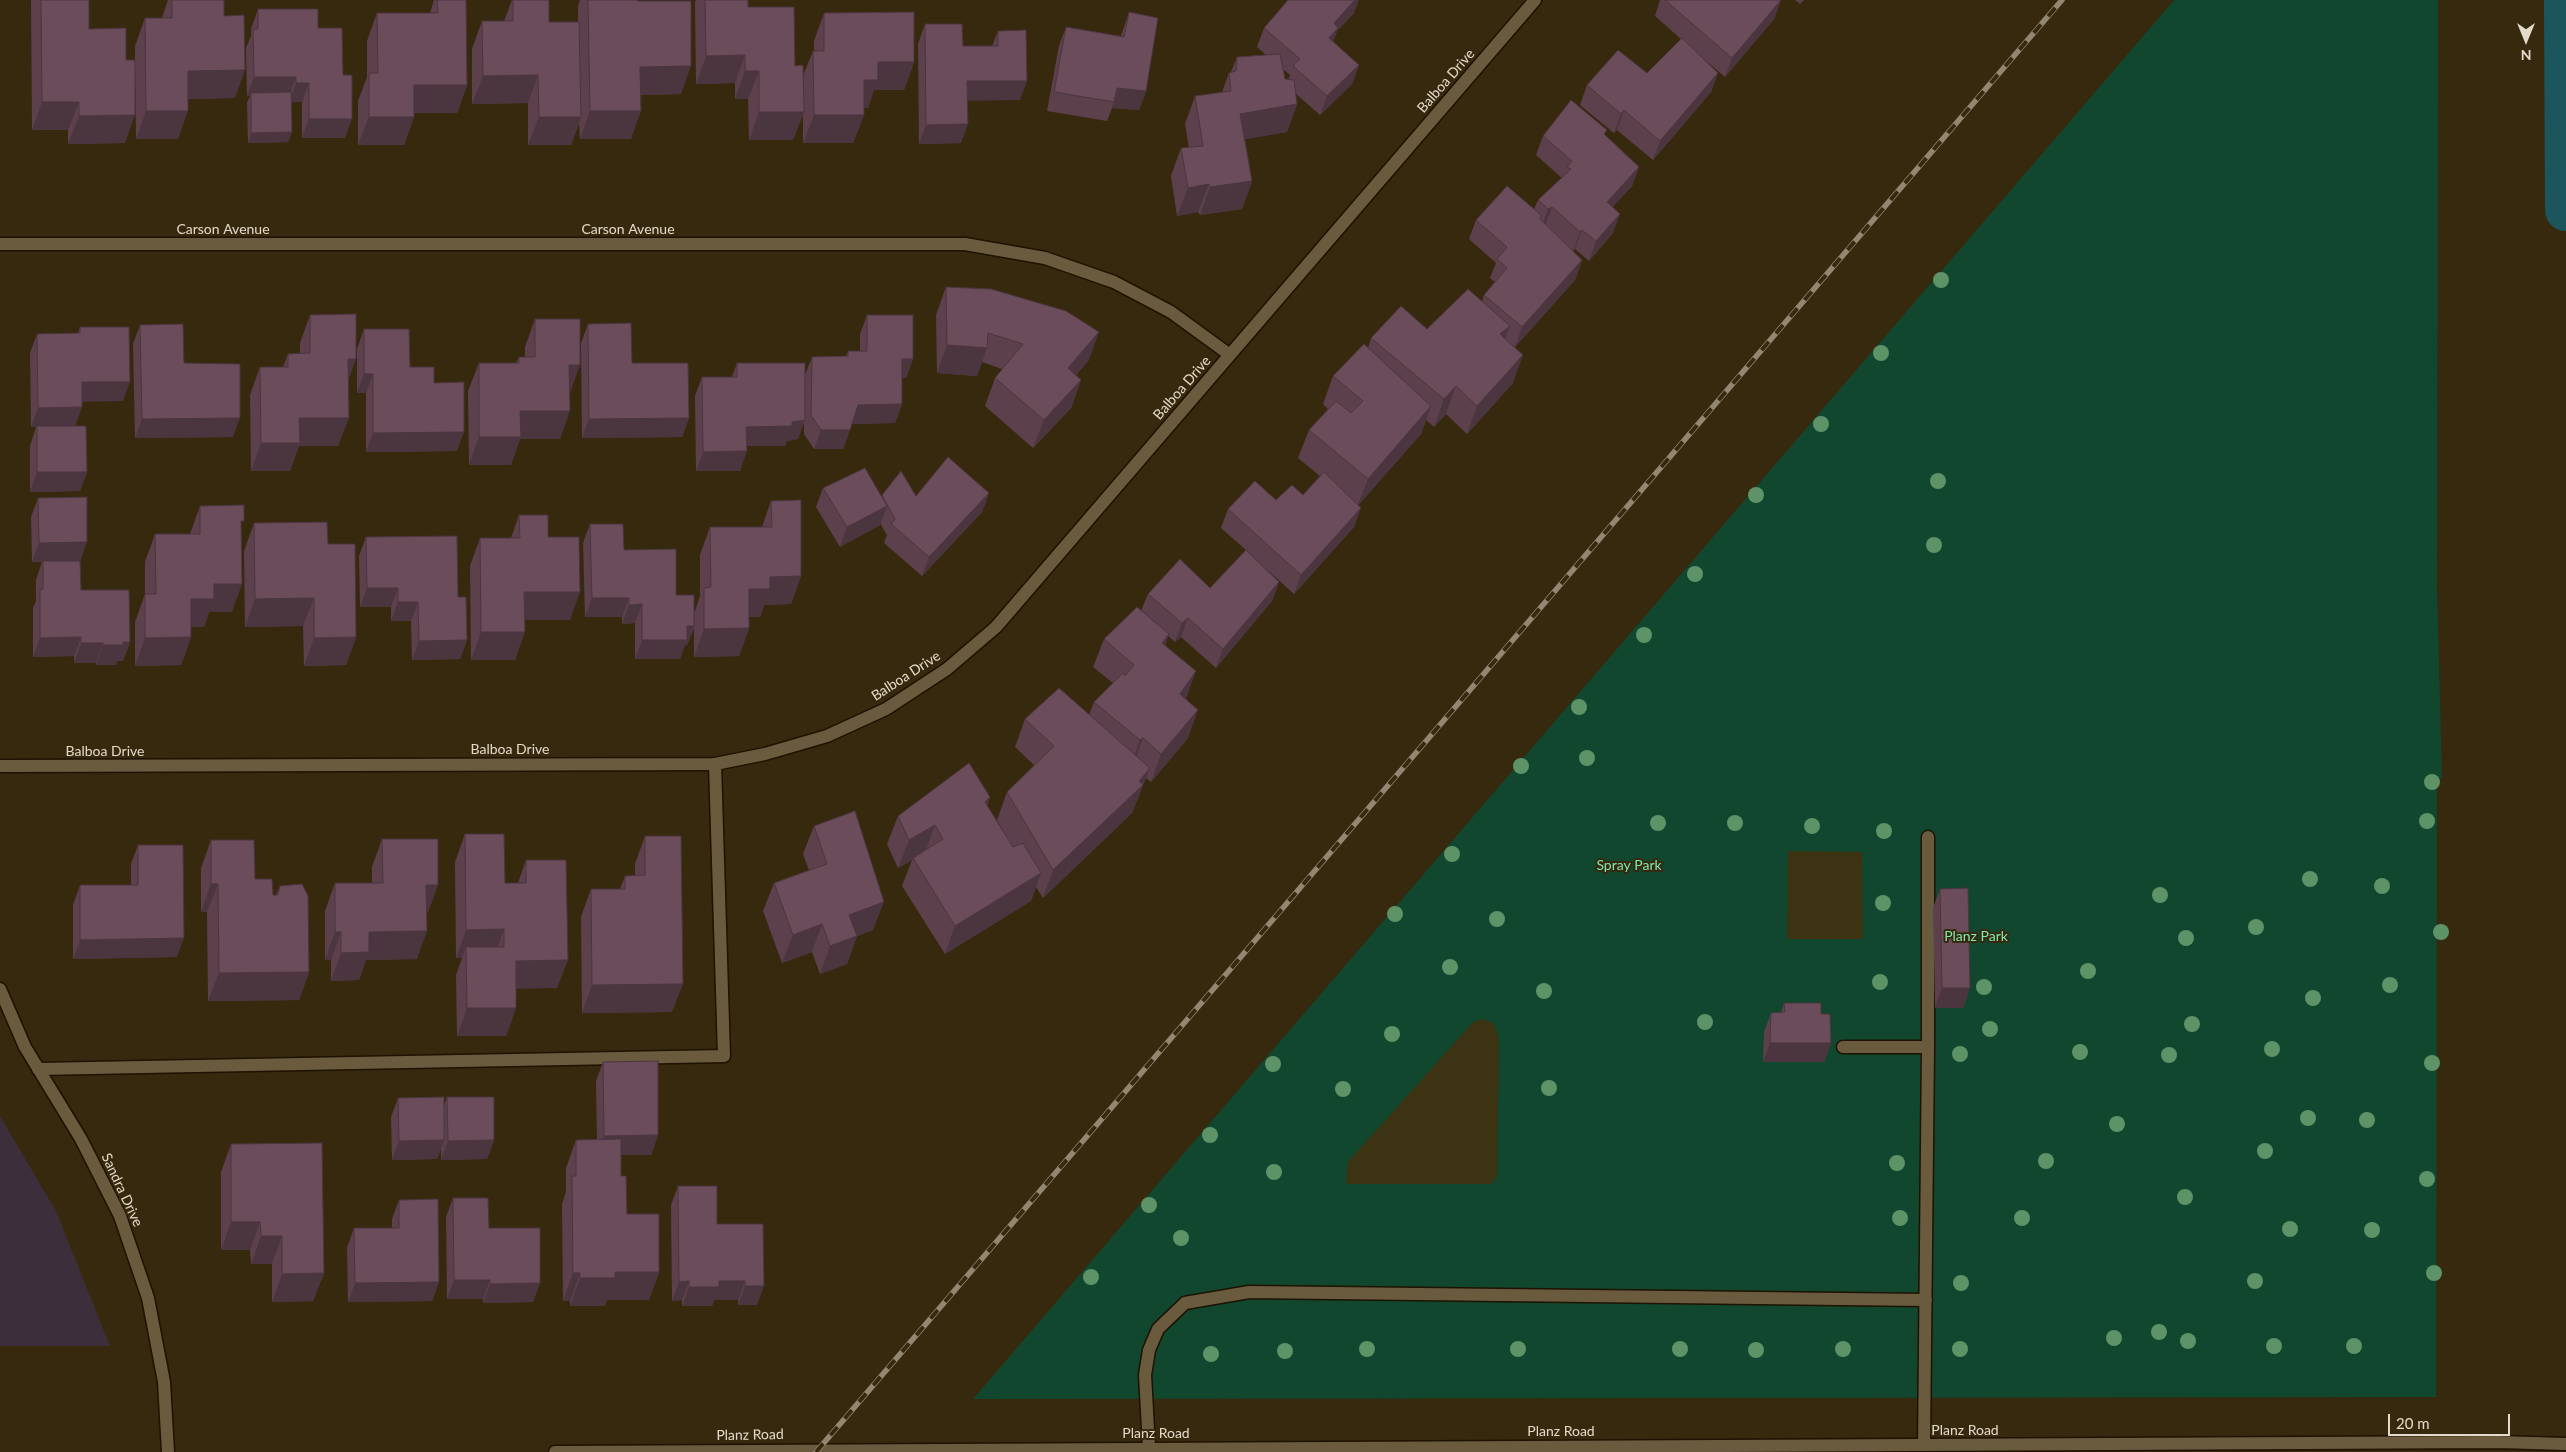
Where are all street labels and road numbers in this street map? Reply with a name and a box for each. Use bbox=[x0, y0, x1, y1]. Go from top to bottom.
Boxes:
street label: Balboa Drive bbox=[1414, 46, 1478, 116]
street label: Carson Avenue bbox=[176, 221, 270, 237]
street label: Carson Avenue bbox=[581, 221, 675, 237]
street label: Balboa Drive bbox=[1150, 353, 1214, 423]
street label: Balboa Drive bbox=[868, 647, 944, 705]
street label: Balboa Drive bbox=[471, 741, 549, 757]
street label: Balboa Drive bbox=[66, 743, 144, 759]
street label: Sandra Drive bbox=[98, 1151, 146, 1229]
street label: Planz Road bbox=[1931, 1422, 1999, 1438]
street label: Planz Road bbox=[1527, 1423, 1595, 1439]
street label: Planz Road bbox=[1122, 1425, 1190, 1441]
street label: Planz Road bbox=[716, 1426, 784, 1444]

